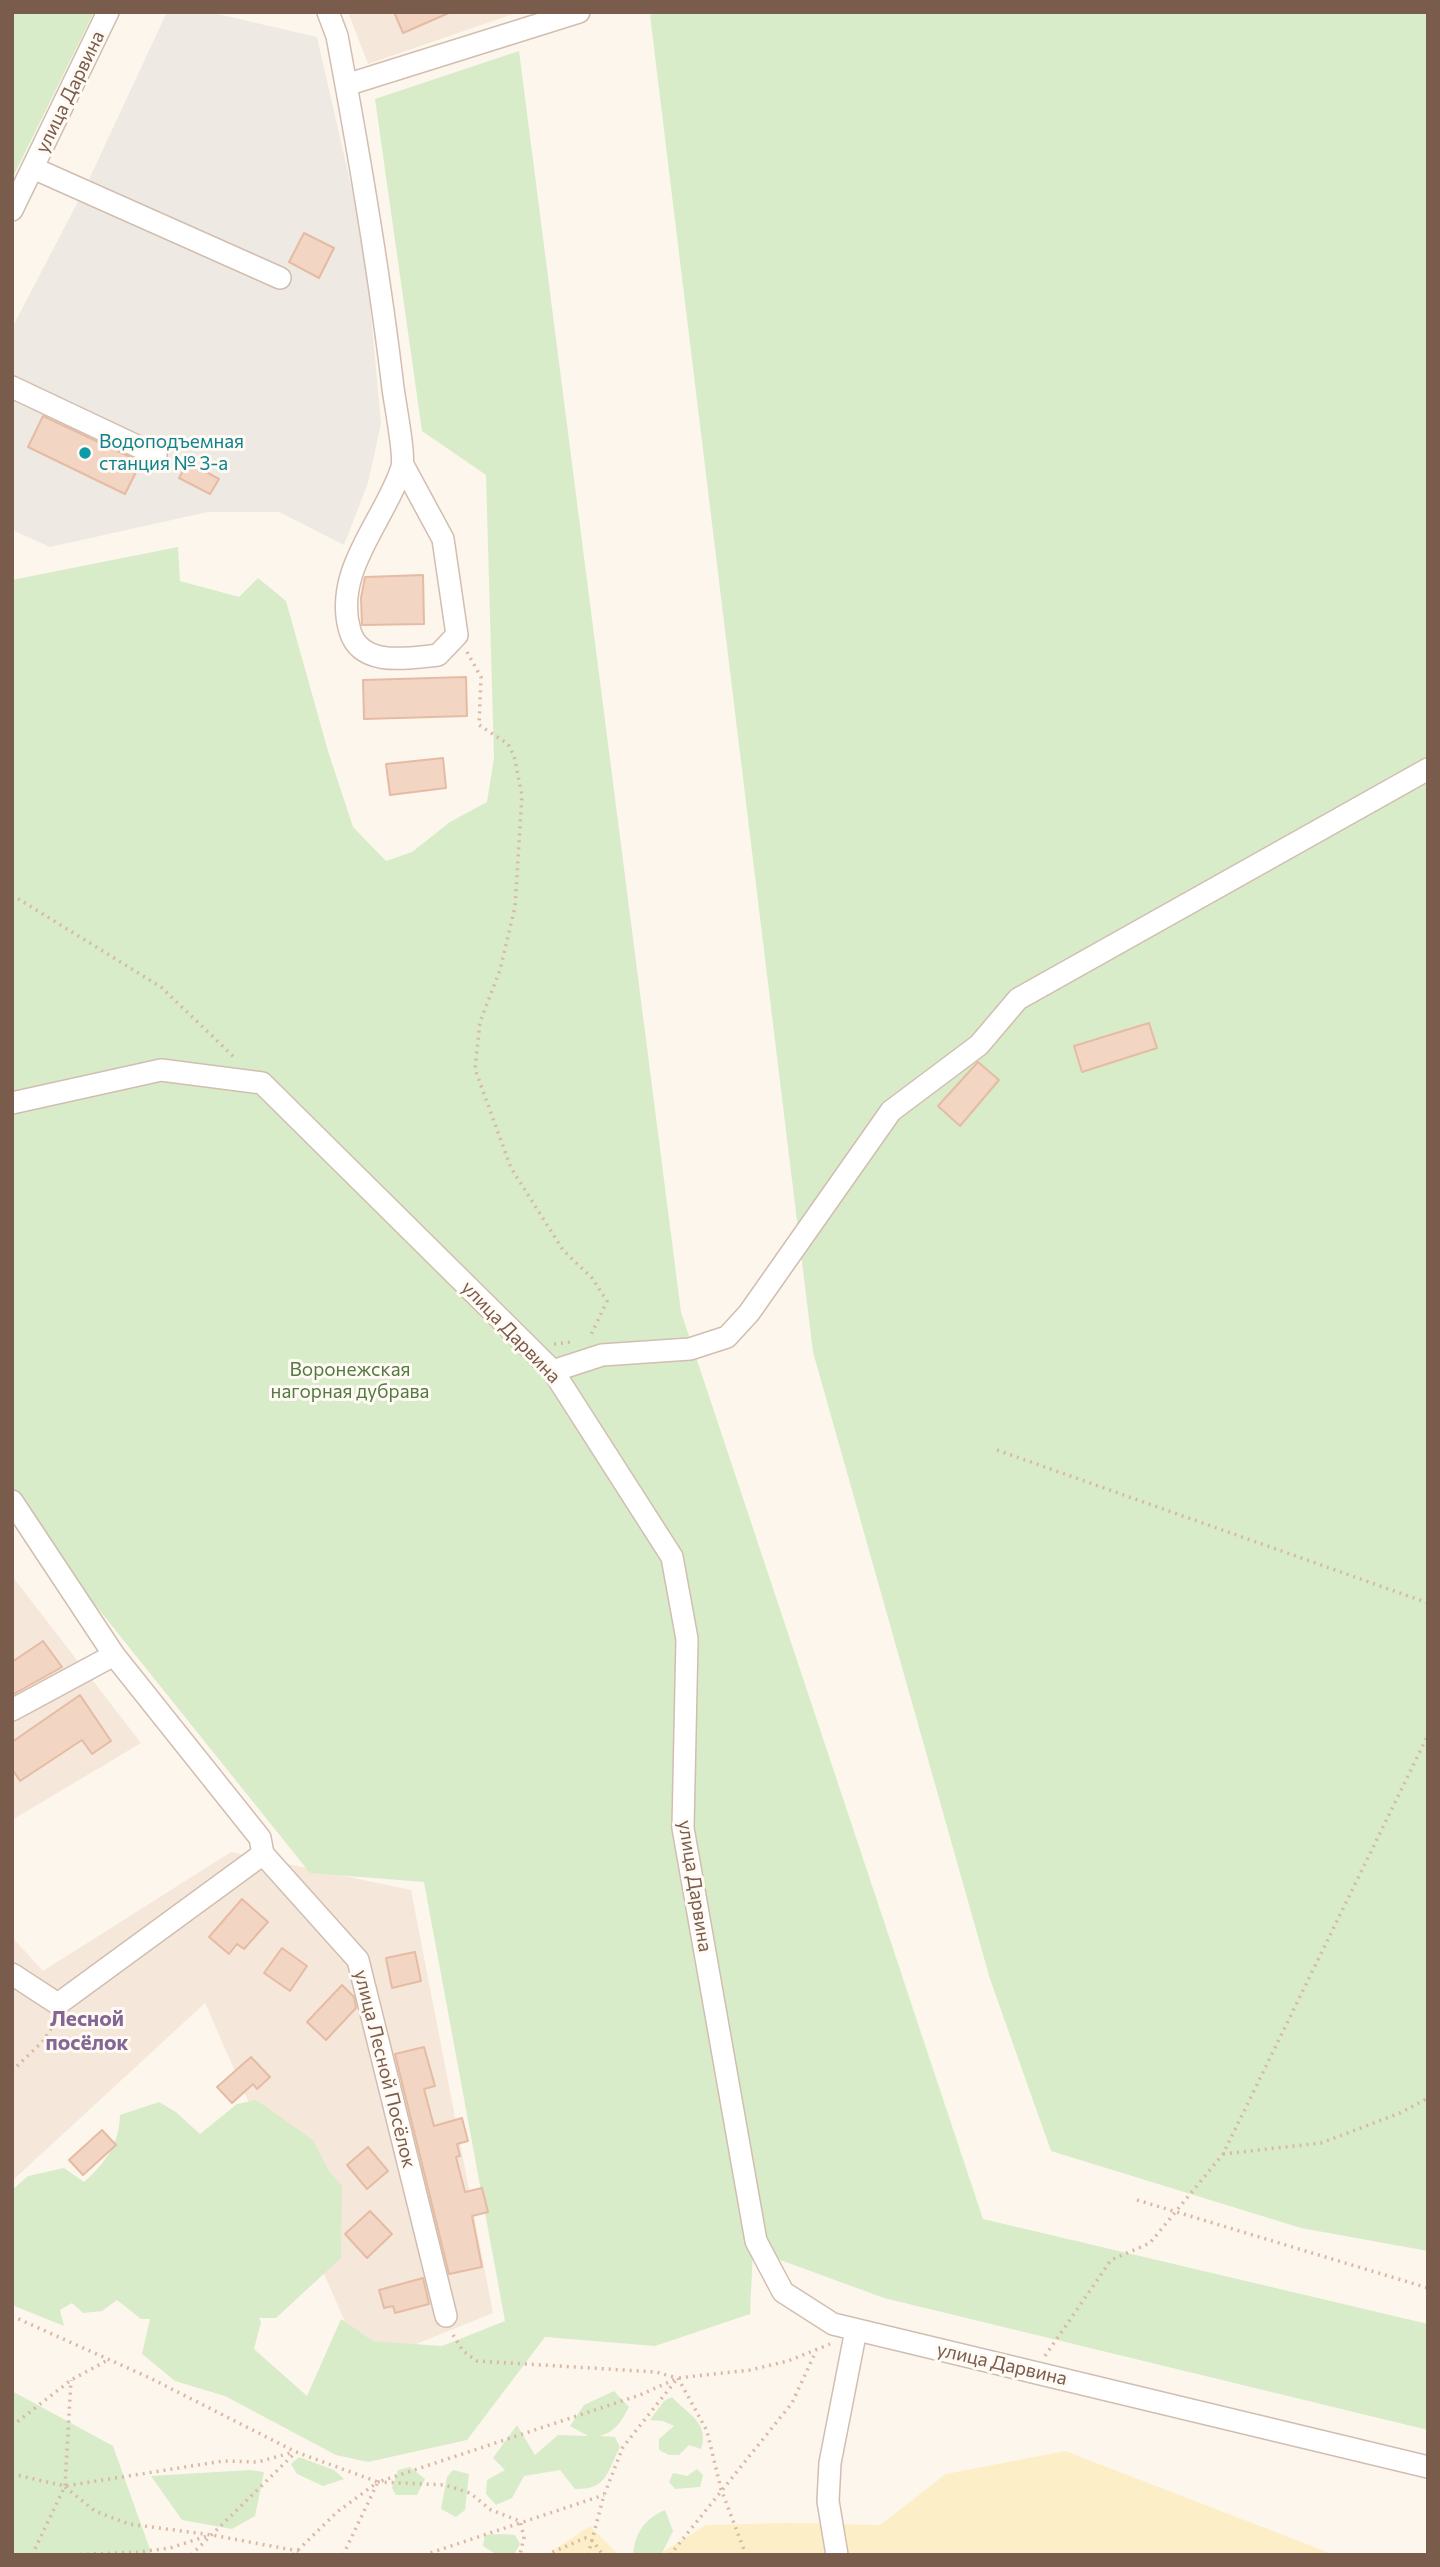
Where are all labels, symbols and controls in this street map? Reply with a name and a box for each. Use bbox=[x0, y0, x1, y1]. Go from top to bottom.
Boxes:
street label: улица Дарвина bbox=[31, 27, 109, 157]
place label: Водоподъемная станция № 3-а bbox=[99, 431, 244, 475]
marker: Водоподъемная станция № 3-а bbox=[77, 445, 93, 461]
street label: улица Дарвина bbox=[457, 1276, 565, 1388]
park label: Воронежская нагорная дубрава bbox=[271, 1359, 429, 1403]
street label: улица Дарвина bbox=[673, 1818, 717, 1954]
street label: улица Лесной Посёлок bbox=[349, 1968, 421, 2170]
district label: Лесной посёлок bbox=[46, 2006, 128, 2056]
street label: улица Дарвина bbox=[935, 2338, 1069, 2390]

